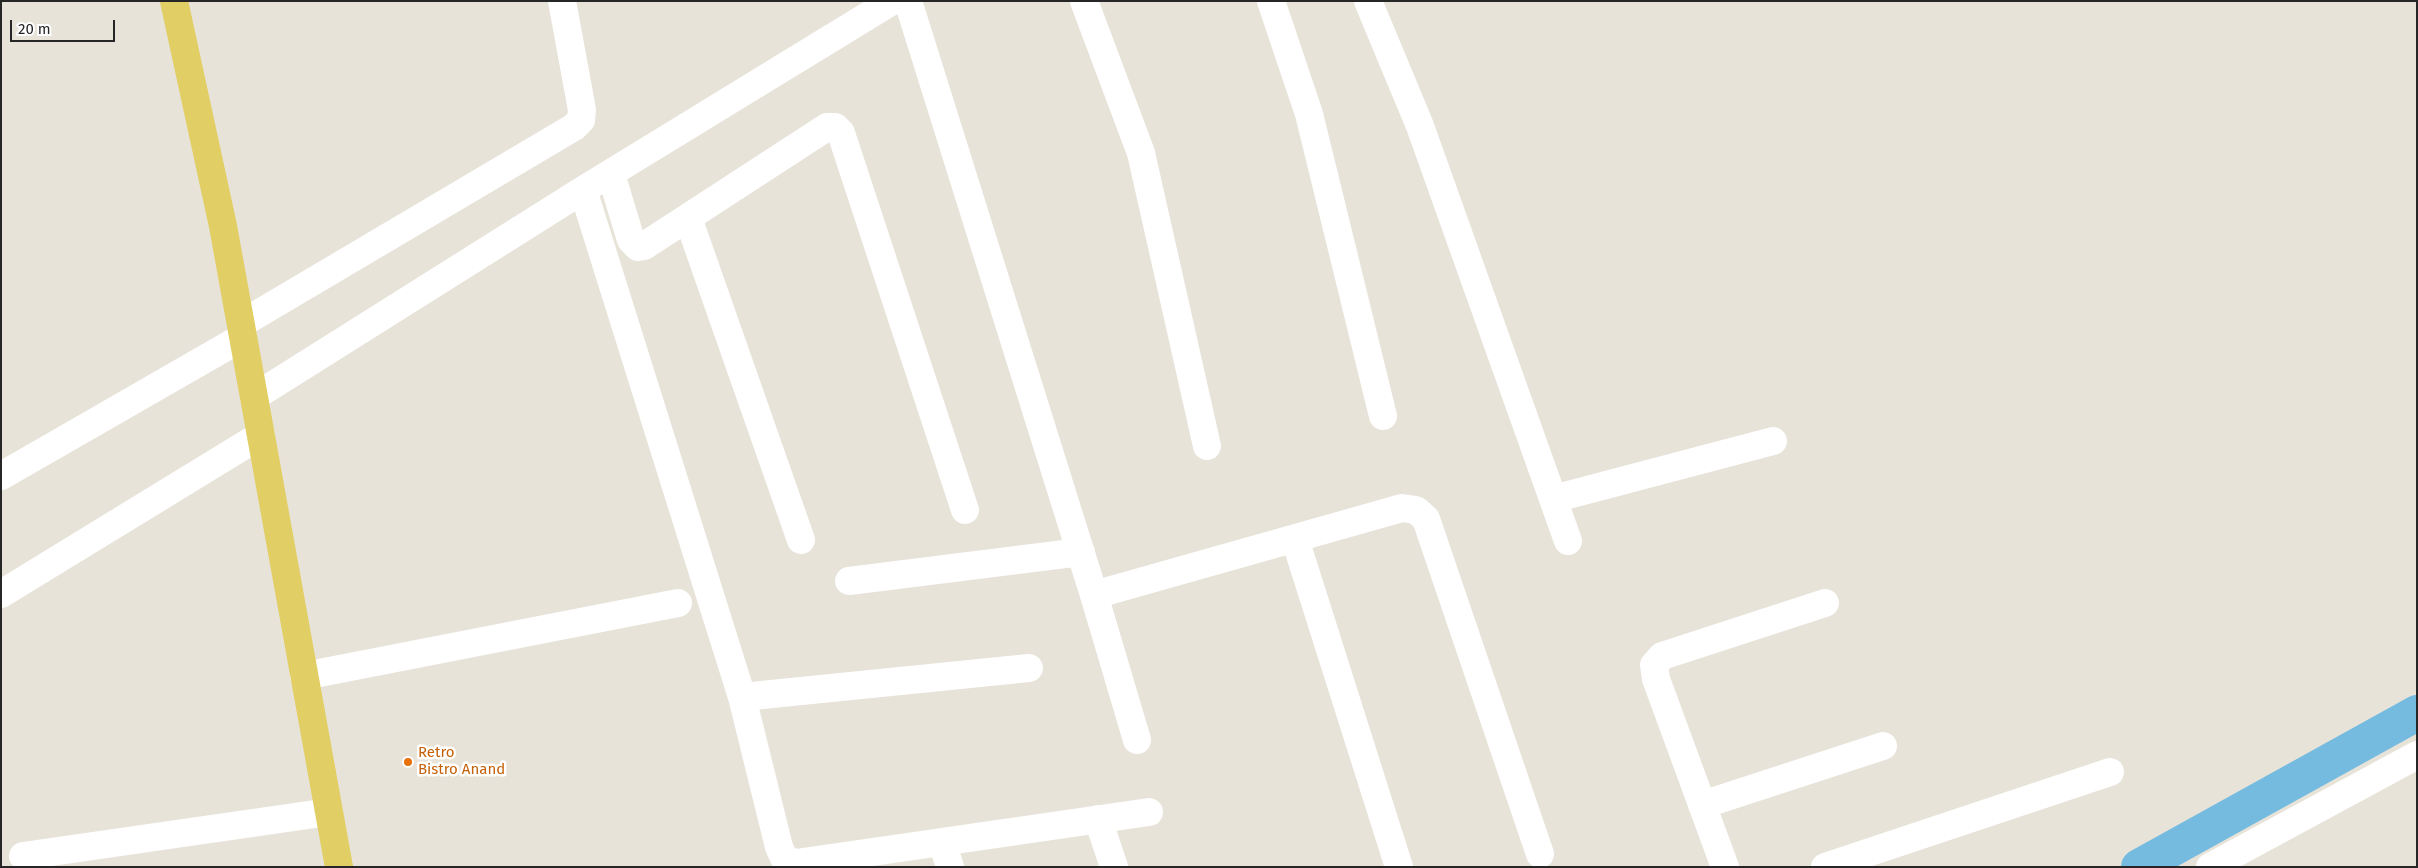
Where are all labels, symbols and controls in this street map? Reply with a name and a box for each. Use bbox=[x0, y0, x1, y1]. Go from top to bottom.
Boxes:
scale bar bbox=[12, 10, 118, 42]
text: 20 m bbox=[18, 20, 51, 38]
place label: Retro Bistro Anand bbox=[418, 744, 505, 779]
marker: Retro Bistro Anand bbox=[402, 756, 414, 768]

